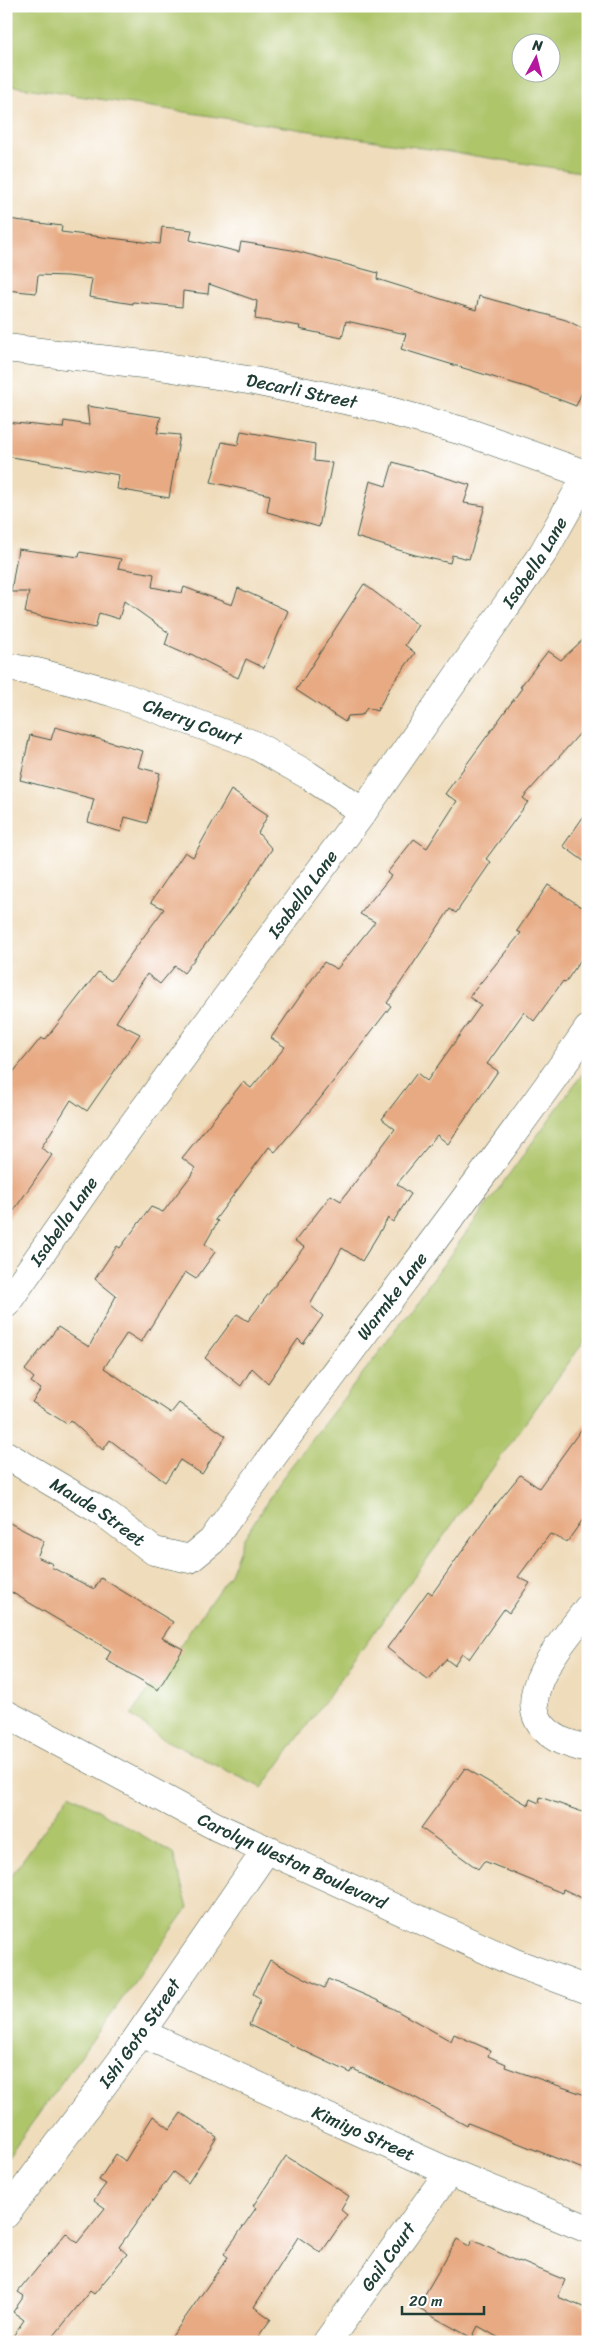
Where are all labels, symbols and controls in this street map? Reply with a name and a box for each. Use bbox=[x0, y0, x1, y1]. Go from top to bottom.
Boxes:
north arrow bbox=[512, 32, 562, 82]
text: N bbox=[530, 32, 544, 59]
street label: Decarli Street bbox=[244, 364, 361, 418]
street label: Isabella Lane bbox=[493, 511, 576, 616]
street label: Cherry Court bbox=[139, 689, 247, 755]
street label: Isabella Lane bbox=[258, 843, 346, 946]
street label: Isabella Lane bbox=[20, 1169, 107, 1274]
street label: Warmke Lane bbox=[348, 1245, 436, 1347]
street label: Maude Street bbox=[44, 1468, 153, 1555]
street label: Carolyn Weston Boulevard bbox=[191, 1803, 394, 1919]
street label: Ishi Goto Street bbox=[89, 1971, 190, 2096]
street label: Kimiyo Street bbox=[307, 2096, 420, 2171]
street label: Gail Court bbox=[352, 2214, 425, 2298]
scale bar bbox=[402, 2283, 484, 2315]
text: 20 m bbox=[409, 2288, 443, 2314]

